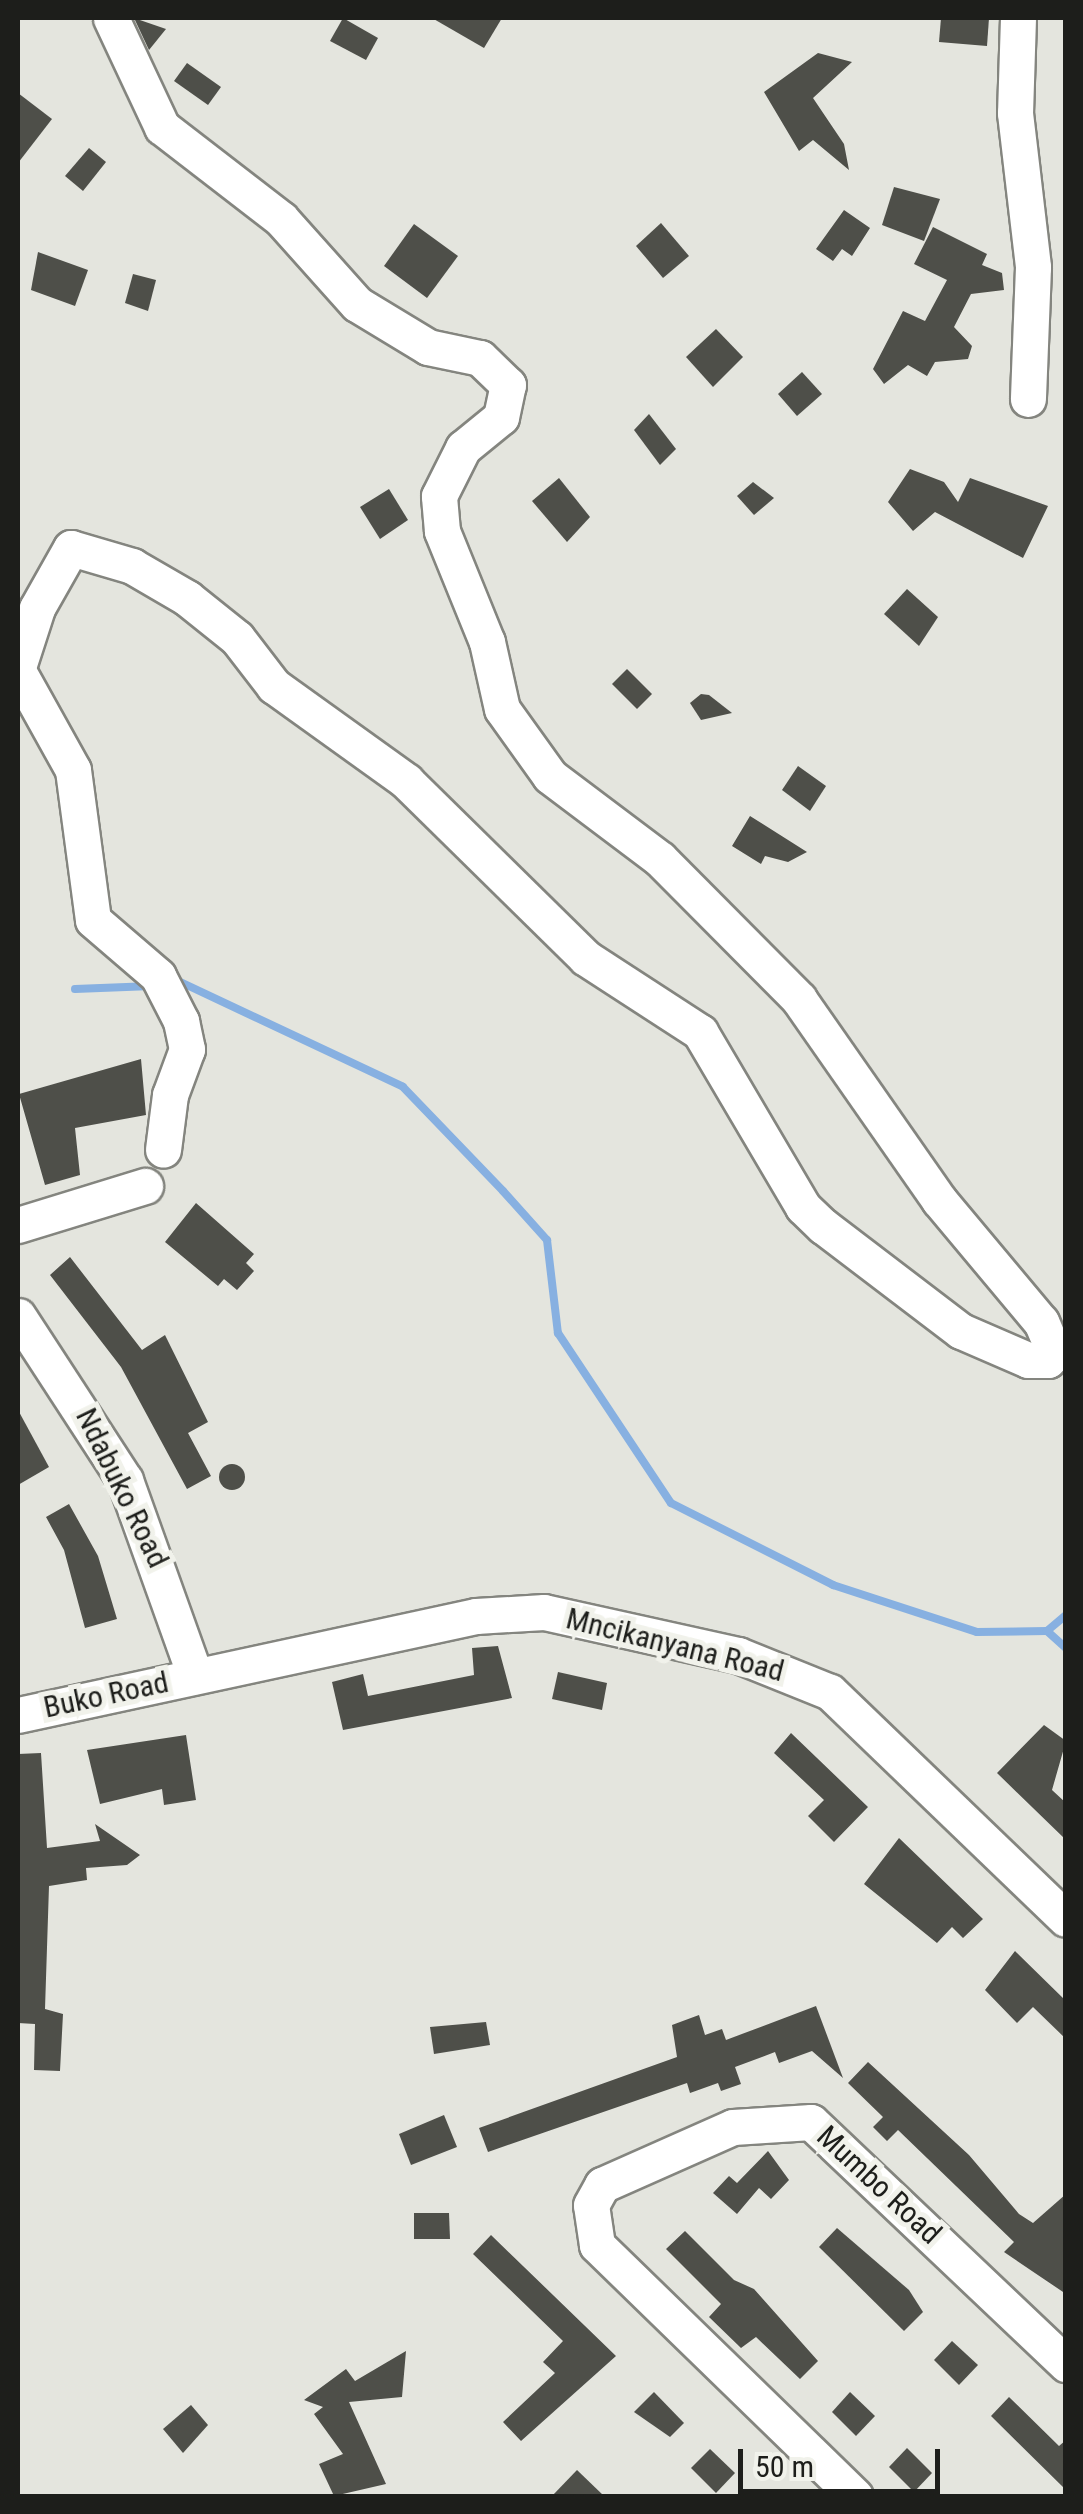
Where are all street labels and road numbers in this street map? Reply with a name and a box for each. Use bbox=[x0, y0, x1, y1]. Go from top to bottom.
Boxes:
street label: Ndabuko Road bbox=[68, 1402, 176, 1574]
street label: Mncikanyana Road bbox=[562, 1601, 788, 1689]
street label: Buko Road bbox=[40, 1664, 172, 1726]
street label: Mumbo Road bbox=[809, 2118, 949, 2252]

